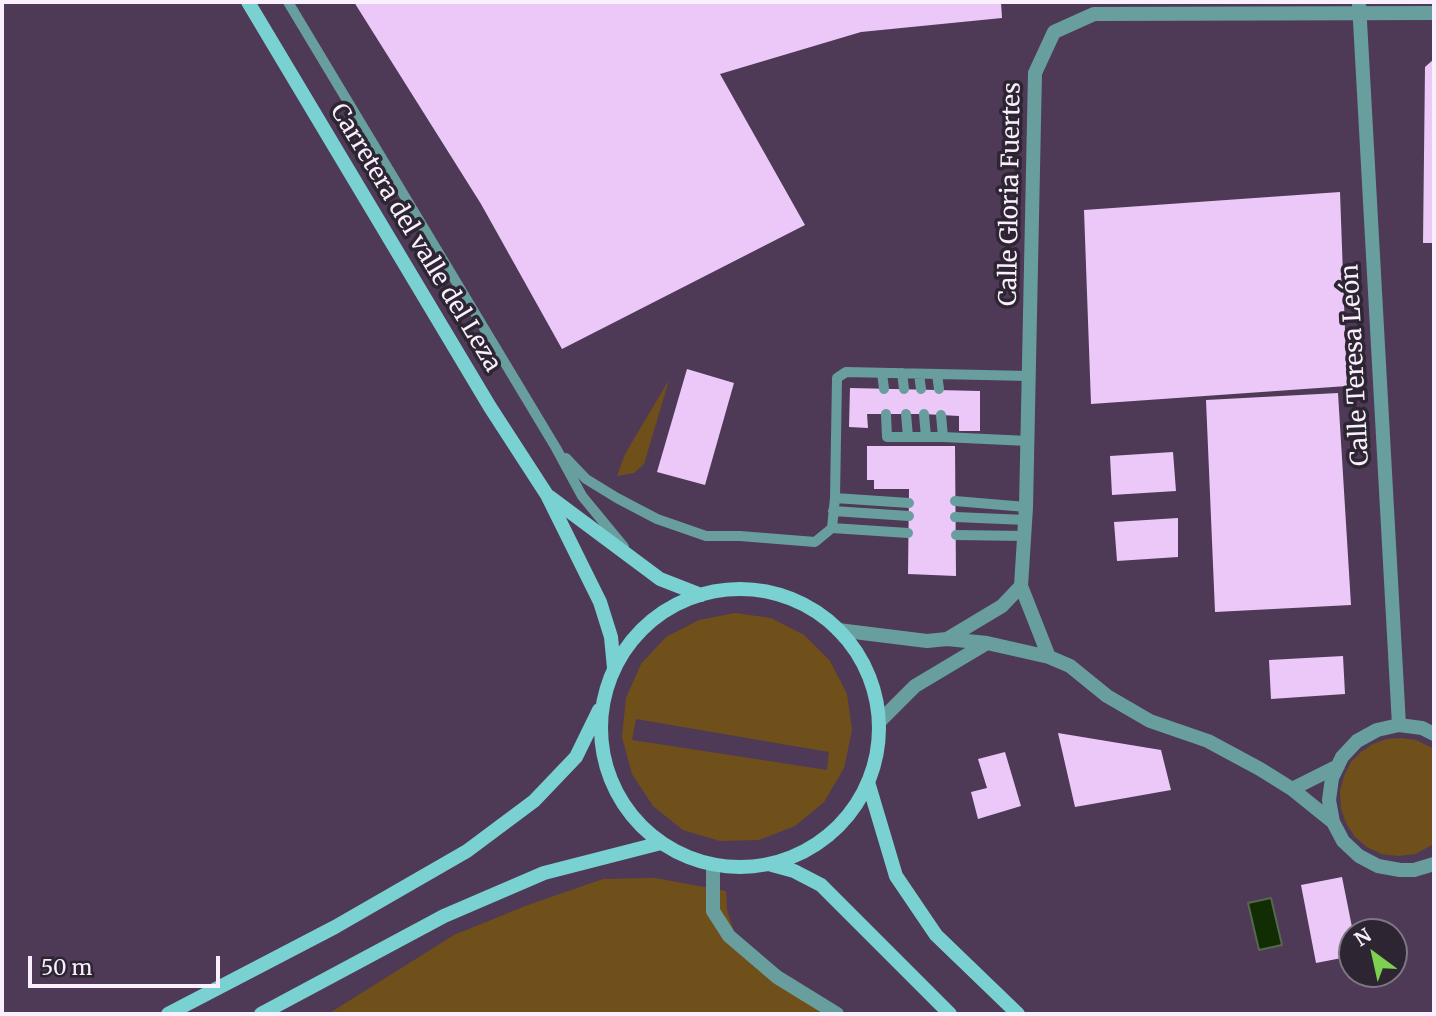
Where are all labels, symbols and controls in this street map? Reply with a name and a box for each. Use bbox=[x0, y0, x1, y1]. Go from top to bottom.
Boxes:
street label: Calle Gloria Fuertes bbox=[995, 82, 1027, 306]
street label: Carretera del valle del Leza bbox=[324, 99, 506, 377]
street label: Calle Teresa León bbox=[1336, 263, 1376, 467]
north arrow bbox=[1338, 918, 1408, 988]
text: N bbox=[1350, 923, 1375, 951]
scale bar bbox=[32, 942, 224, 986]
text: 50 m bbox=[41, 954, 92, 981]

